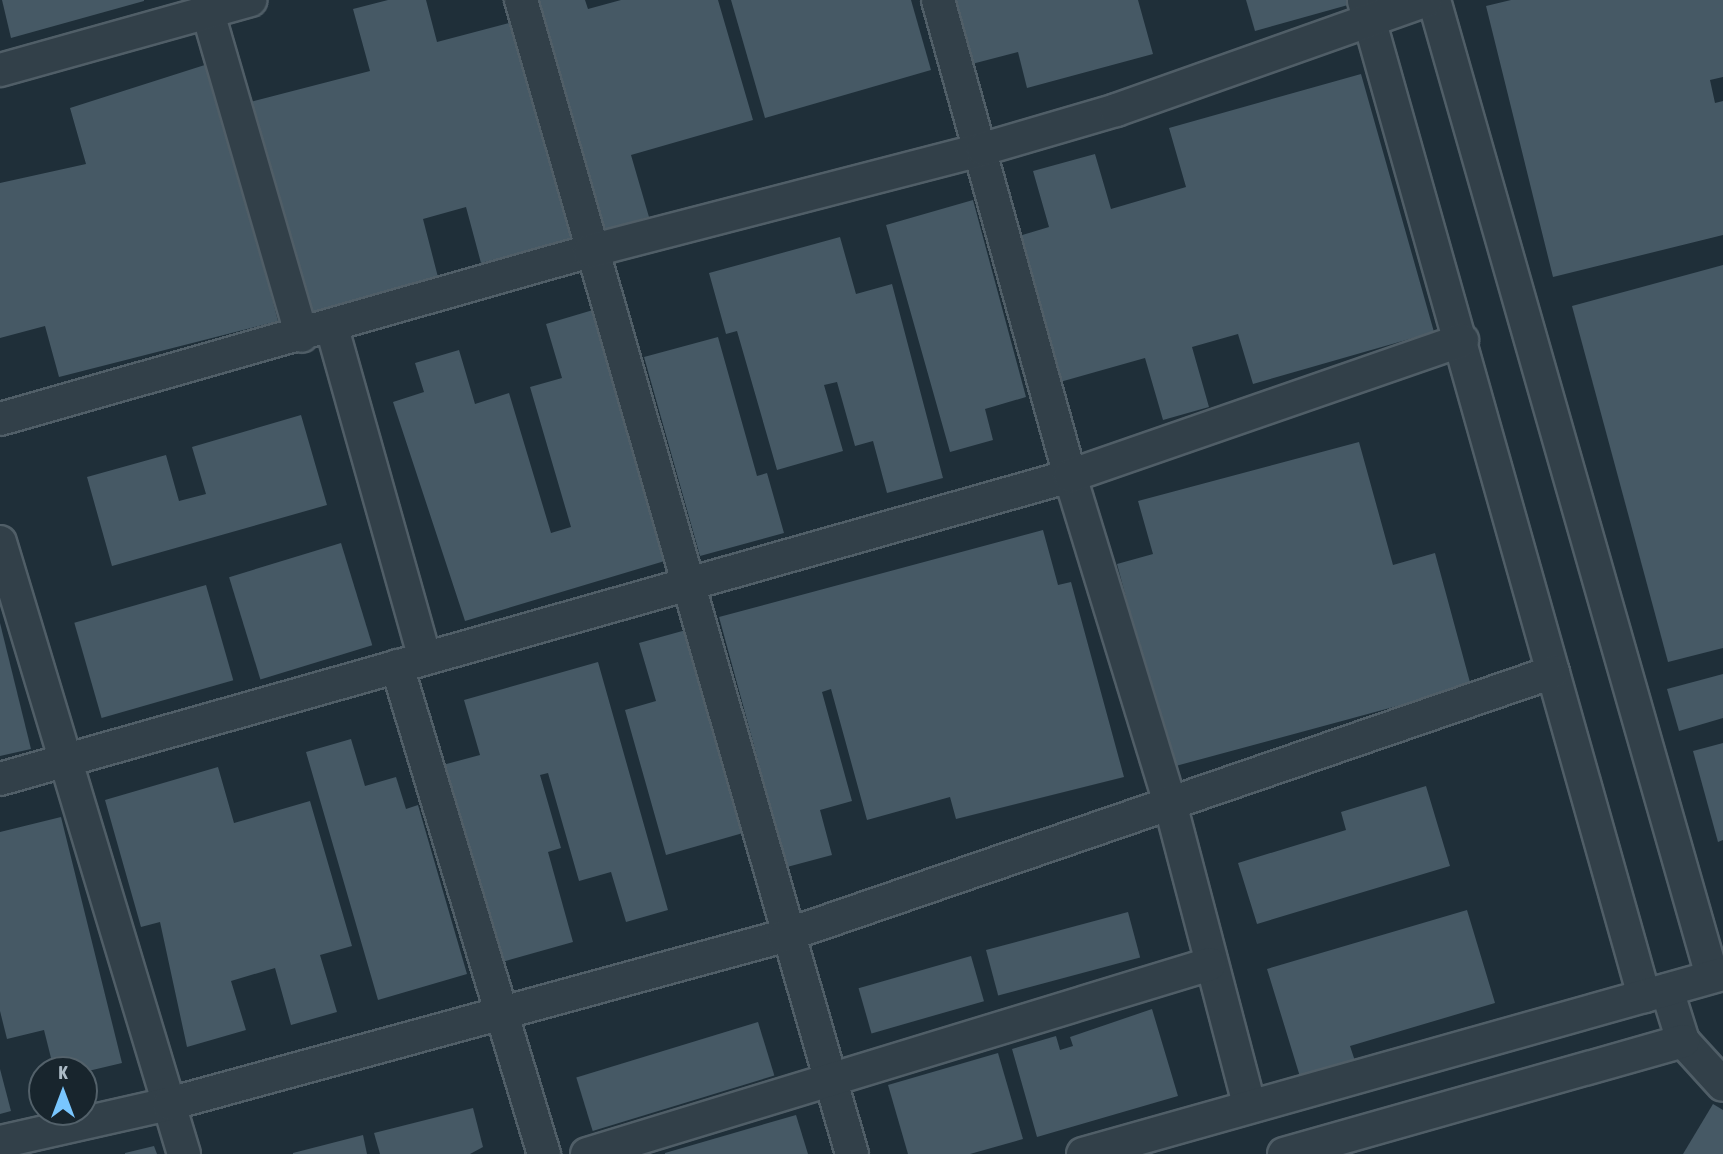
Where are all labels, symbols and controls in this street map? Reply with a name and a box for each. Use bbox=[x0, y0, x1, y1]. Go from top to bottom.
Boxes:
north arrow bbox=[28, 1056, 98, 1126]
text: K bbox=[58, 1061, 68, 1083]

